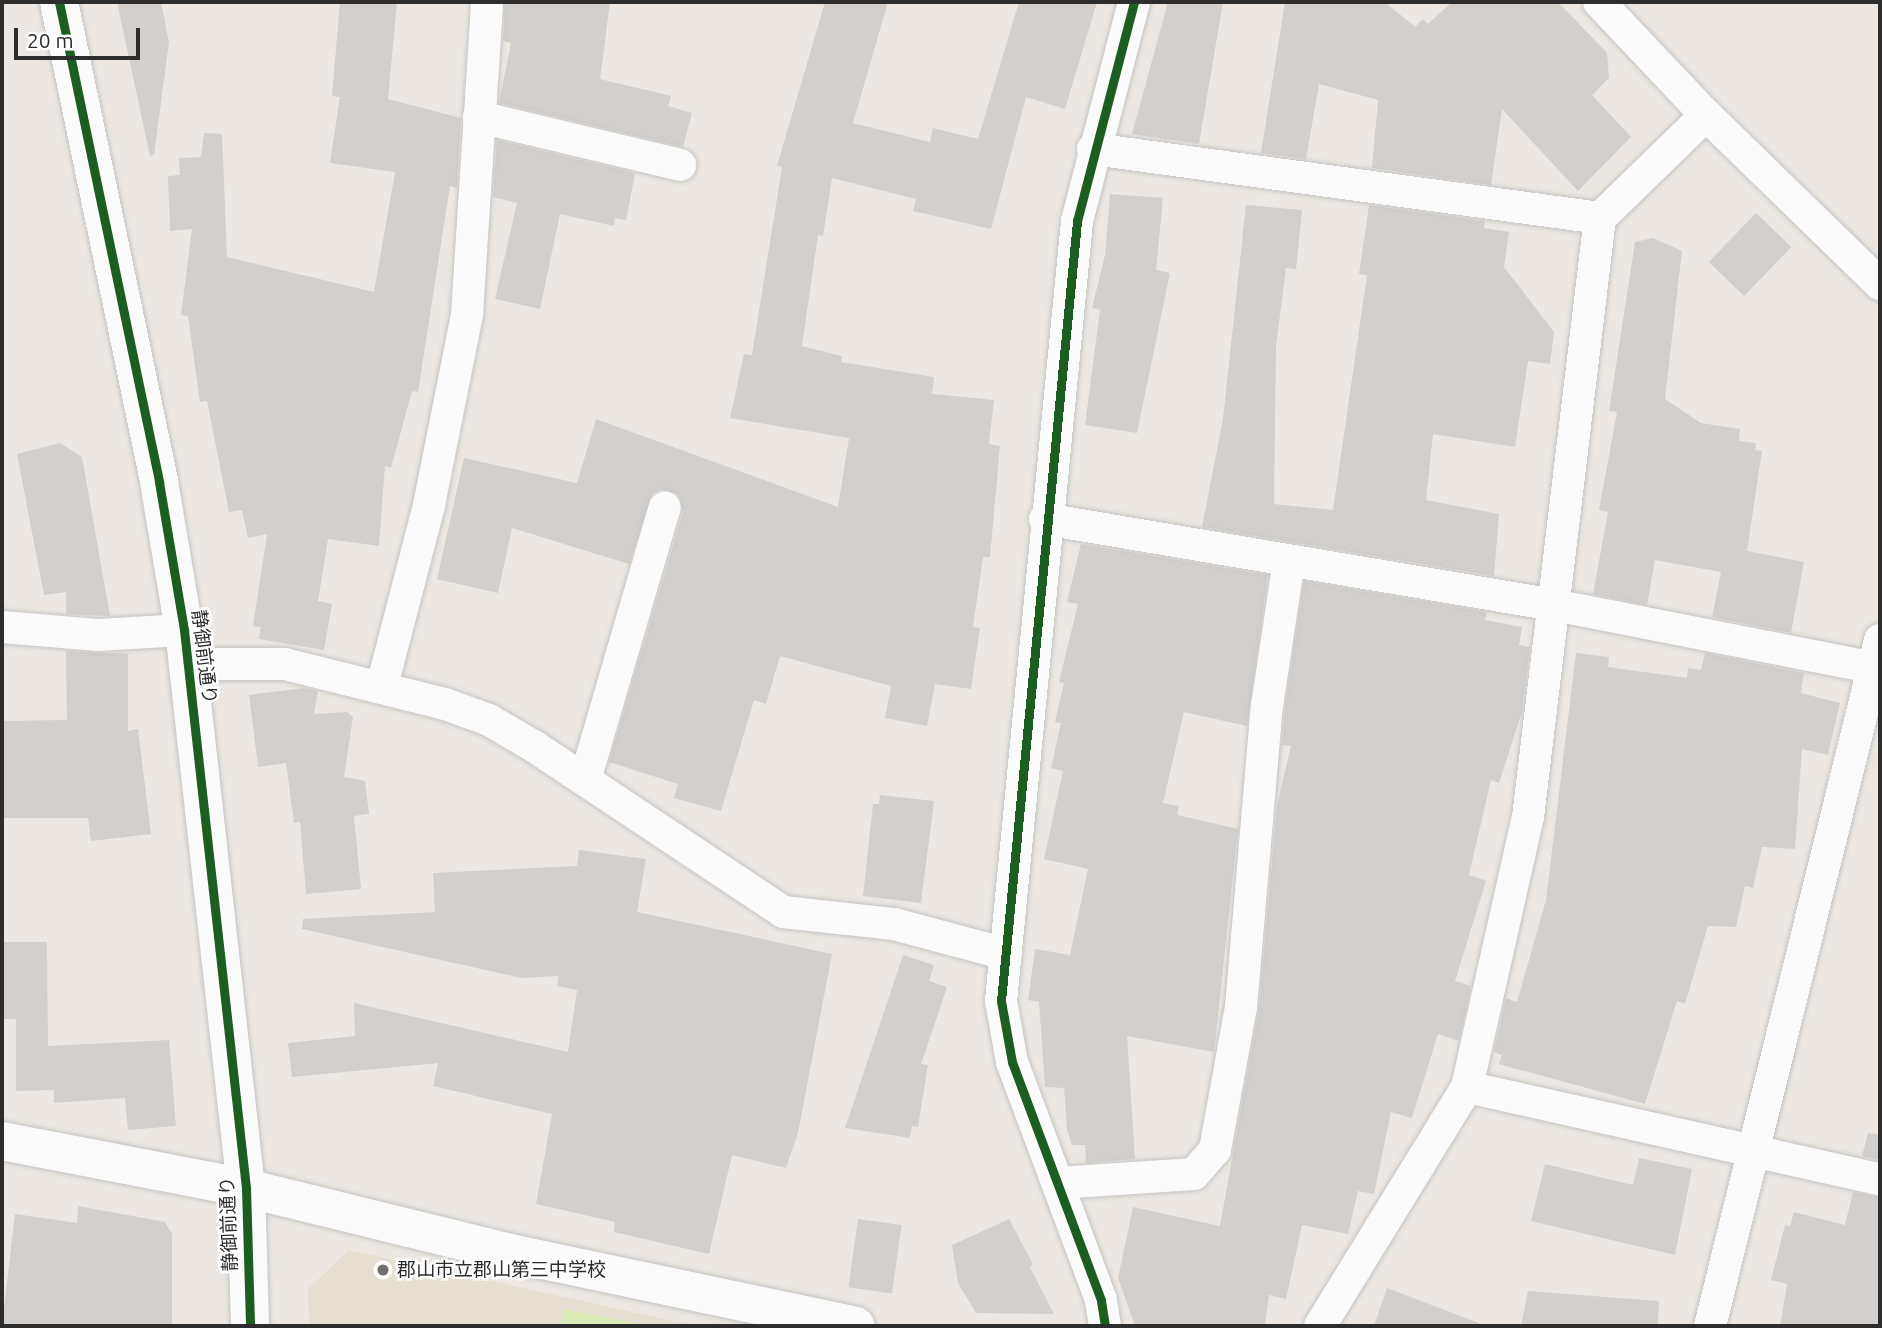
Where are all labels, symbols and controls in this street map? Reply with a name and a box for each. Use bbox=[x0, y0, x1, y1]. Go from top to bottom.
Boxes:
scale bar bbox=[18, 14, 144, 58]
text: 20 m bbox=[27, 28, 74, 52]
street label: 静御前通り bbox=[187, 608, 221, 706]
street label: 静御前通り bbox=[216, 1176, 242, 1272]
place label: 郡山市立郡山第三中学校 bbox=[397, 1259, 606, 1281]
marker: 郡山市立郡山第三中学校 bbox=[375, 1262, 391, 1278]

